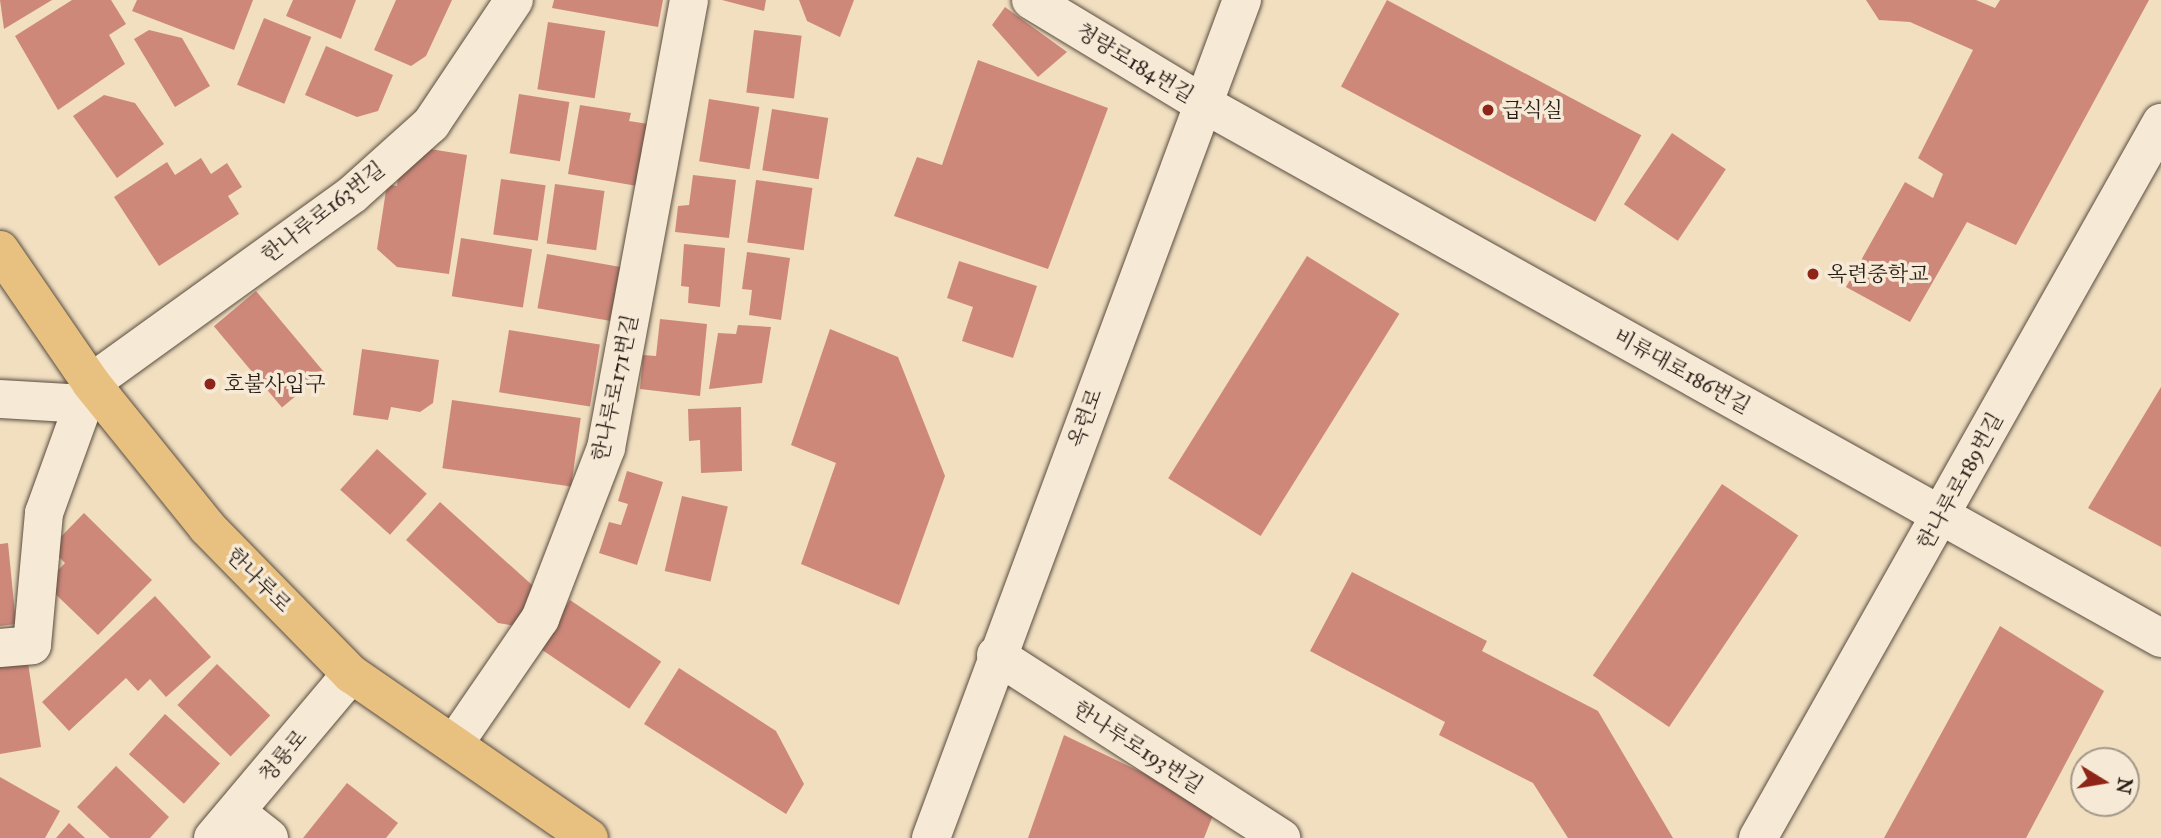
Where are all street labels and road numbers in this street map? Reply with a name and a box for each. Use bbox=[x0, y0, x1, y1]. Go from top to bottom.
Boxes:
street label: 청량로184번길 bbox=[1072, 18, 1198, 108]
street label: 한나루로163번길 bbox=[256, 156, 390, 268]
street label: 한나루로171번길 bbox=[587, 312, 643, 464]
street label: 비류대로186번길 bbox=[1609, 323, 1755, 419]
street label: 옥련로 bbox=[1063, 385, 1107, 451]
street label: 한나루로189번길 bbox=[1912, 408, 2008, 554]
street label: 한나루로 bbox=[221, 542, 297, 618]
street label: 한나루로193번길 bbox=[1068, 696, 1208, 798]
street label: 청룡로 bbox=[254, 725, 312, 787]

